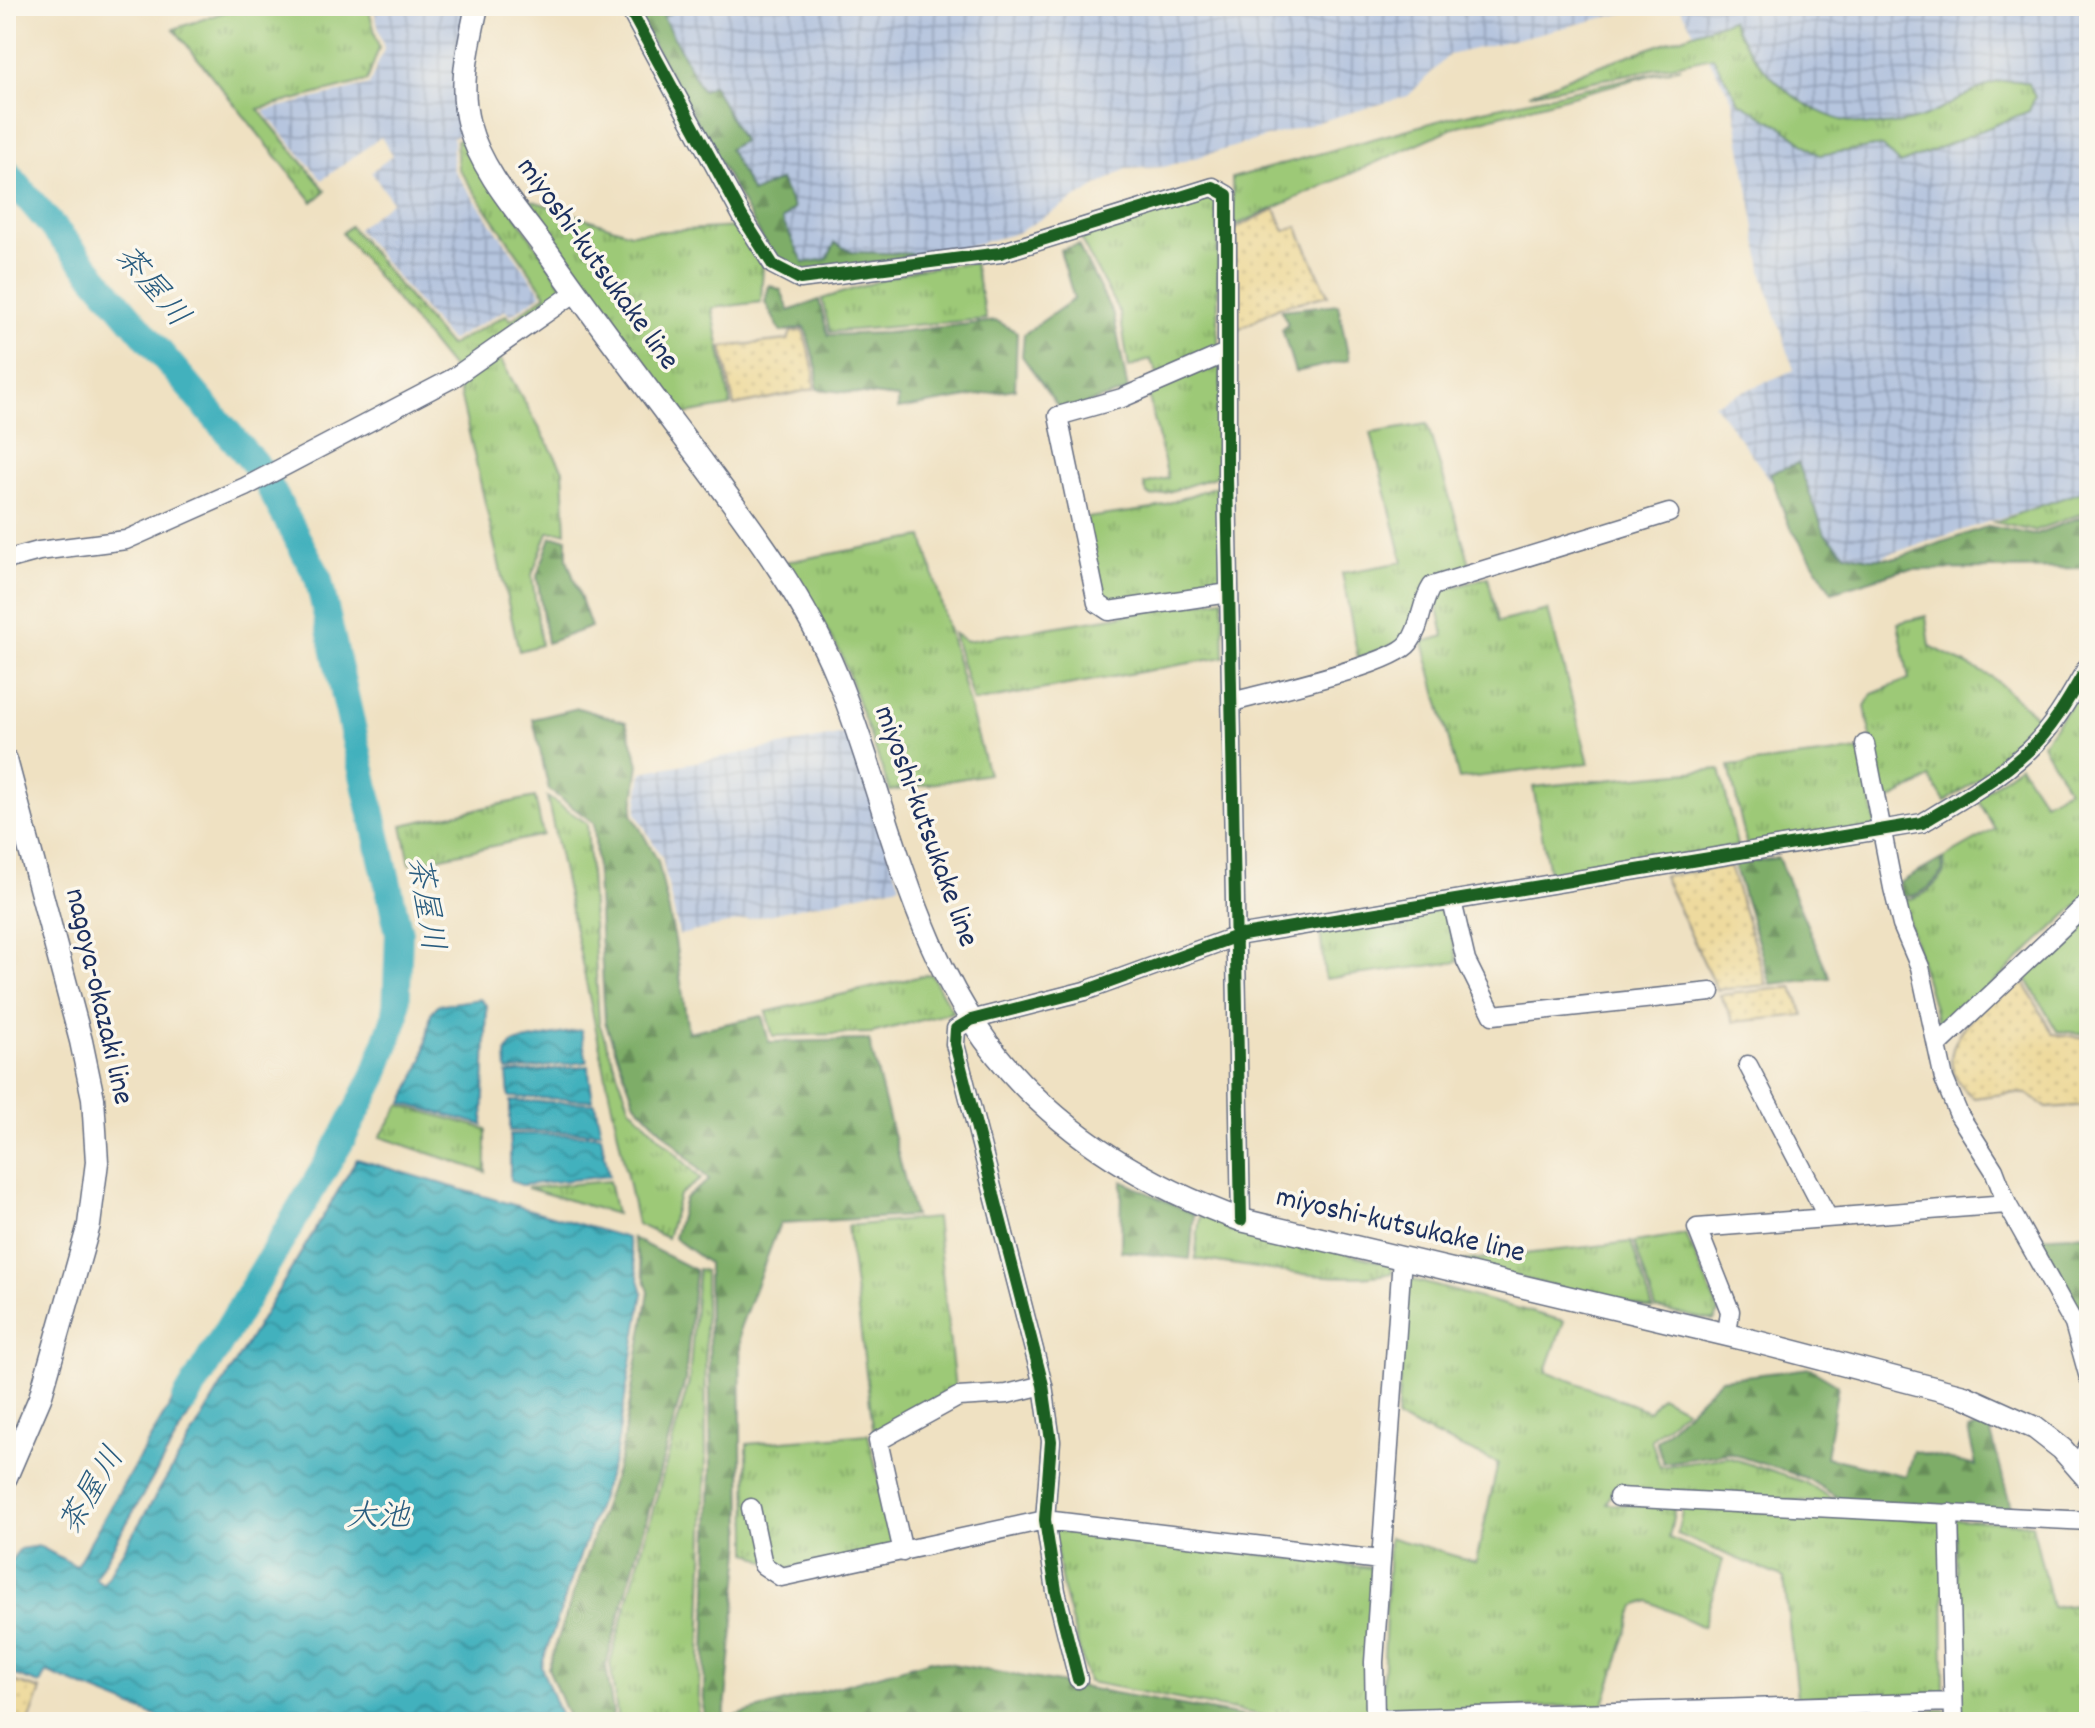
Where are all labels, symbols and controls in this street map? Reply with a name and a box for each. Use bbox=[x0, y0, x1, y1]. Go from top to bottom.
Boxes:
street label: miyoshi-kutsukake line bbox=[504, 150, 688, 380]
water label: 茶屋川 bbox=[102, 236, 198, 340]
street label: miyoshi-kutsukake line bbox=[860, 700, 988, 954]
water label: 茶屋川 bbox=[393, 853, 453, 955]
street label: nagoya-okazaki line bbox=[51, 885, 143, 1109]
street label: miyoshi-kutsukake line bbox=[1271, 1177, 1529, 1277]
water label: 茶屋川 bbox=[50, 1439, 138, 1545]
water label: 大池 bbox=[346, 1496, 411, 1542]

